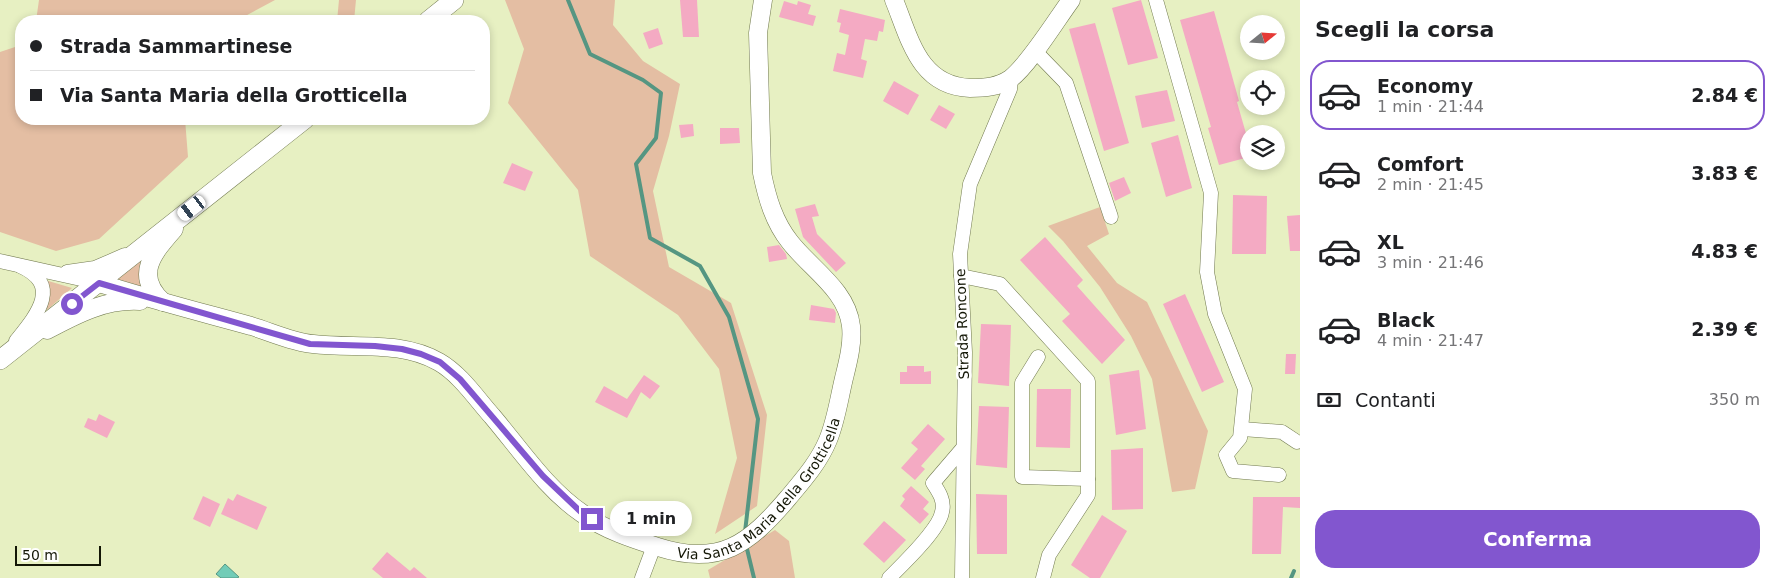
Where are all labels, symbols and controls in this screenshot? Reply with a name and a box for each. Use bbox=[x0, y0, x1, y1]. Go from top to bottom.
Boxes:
north arrow bbox=[1240, 15, 1285, 60]
map controls bbox=[1240, 15, 1285, 170]
text: Scegli la corsa bbox=[1315, 17, 1494, 42]
text: Strada Sammartinese bbox=[60, 35, 293, 57]
button: locate bbox=[1240, 70, 1285, 115]
icon: car bbox=[1317, 73, 1362, 118]
text: Economy bbox=[1377, 75, 1473, 97]
text: Via Santa Maria della Grotticella bbox=[60, 84, 408, 106]
text: 2.84 € bbox=[1691, 84, 1758, 106]
text: 1 min · 21:44 bbox=[1377, 97, 1484, 116]
button: layers bbox=[1240, 125, 1285, 170]
icon: car bbox=[1317, 151, 1362, 196]
text: Comfort bbox=[1377, 153, 1464, 175]
text: 3.83 € bbox=[1691, 162, 1758, 184]
text: 2 min · 21:45 bbox=[1377, 175, 1484, 194]
car bbox=[175, 193, 208, 223]
icon: car bbox=[1317, 229, 1362, 274]
text: XL bbox=[1377, 231, 1404, 253]
text: 4.83 € bbox=[1691, 240, 1758, 262]
text: 3 min · 21:46 bbox=[1377, 253, 1484, 272]
street label: Strada Roncone bbox=[952, 268, 972, 380]
route start bbox=[61, 293, 83, 315]
icon: car bbox=[1317, 307, 1362, 352]
text: Black bbox=[1377, 309, 1435, 331]
text: 2.39 € bbox=[1691, 318, 1758, 340]
text: 4 min · 21:47 bbox=[1377, 331, 1484, 350]
icon: cash bbox=[1315, 386, 1343, 414]
text: Contanti bbox=[1355, 389, 1436, 411]
text: 350 m bbox=[1709, 390, 1760, 409]
street label: Via Santa Maria della Grotticella bbox=[676, 416, 843, 562]
callout: 1 min bbox=[610, 502, 692, 536]
route end bbox=[581, 508, 603, 530]
text: 1 min bbox=[626, 509, 676, 528]
button: Conferma bbox=[1315, 510, 1760, 568]
scale bar bbox=[15, 543, 101, 566]
text: 50 m bbox=[22, 547, 58, 563]

